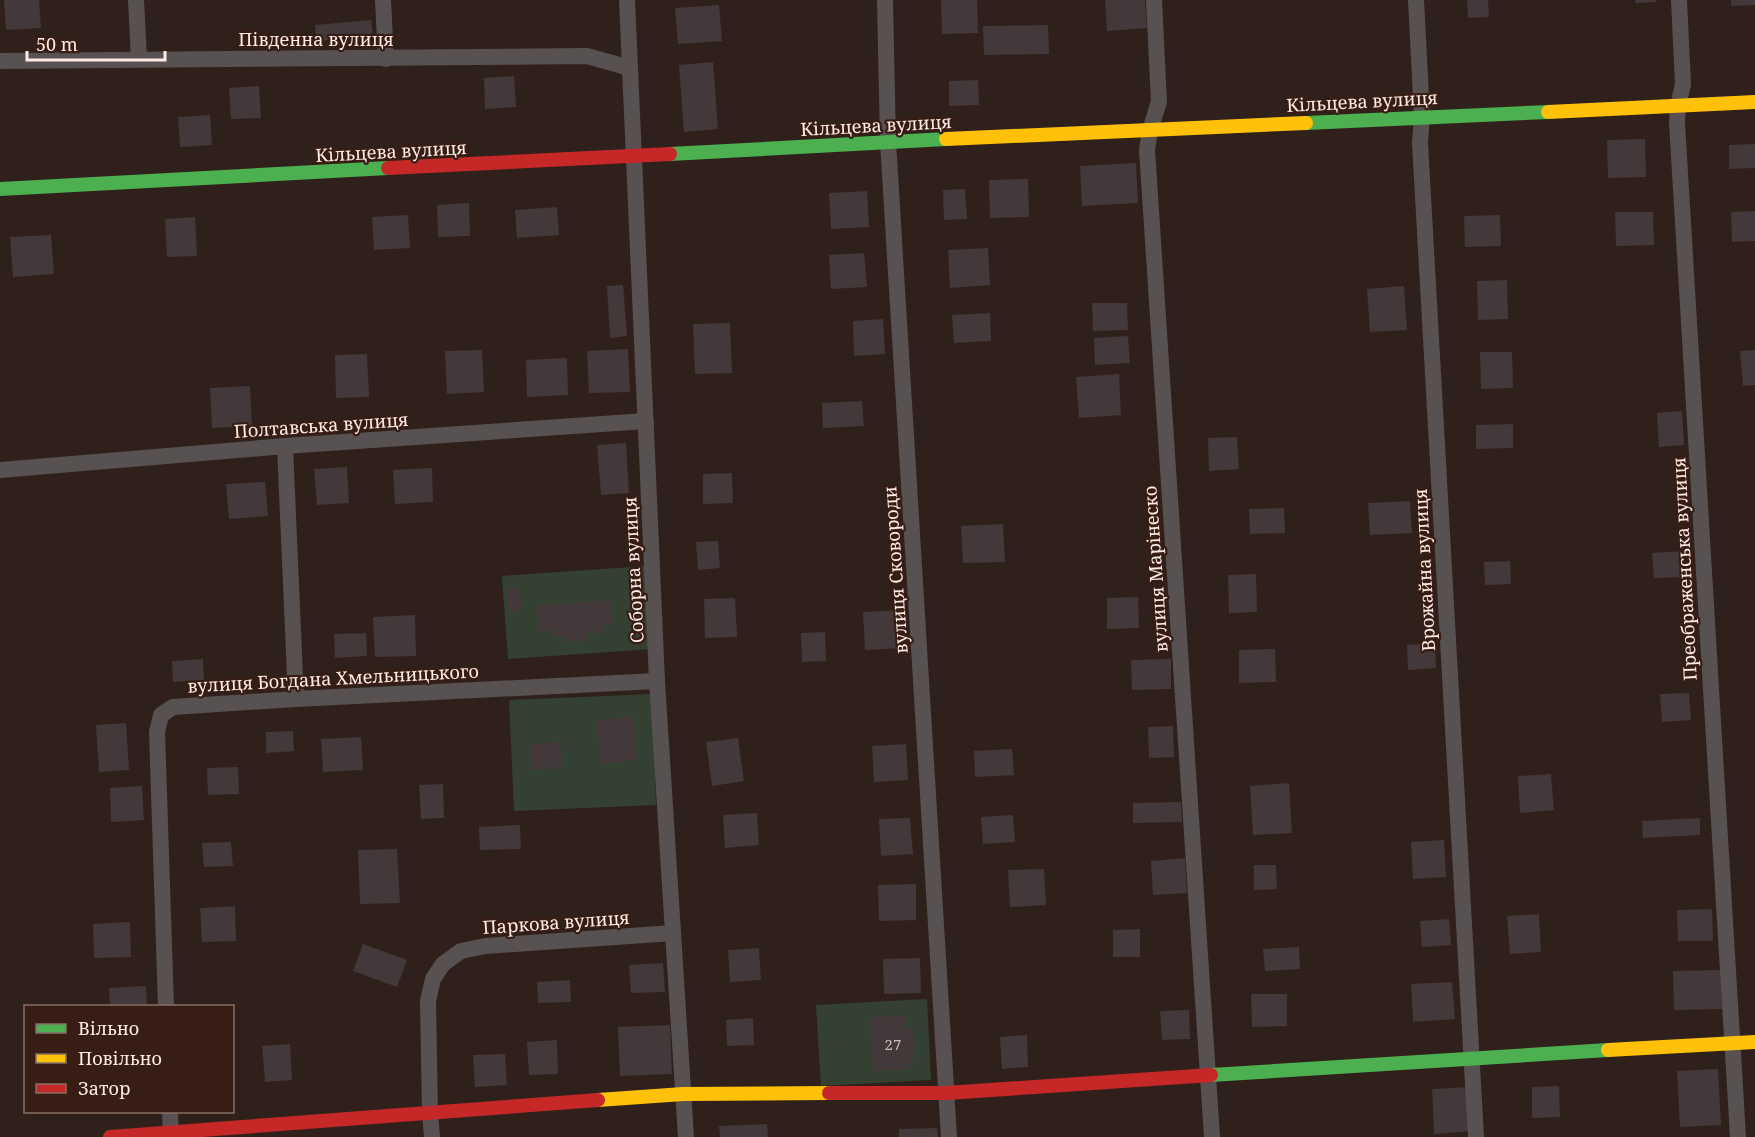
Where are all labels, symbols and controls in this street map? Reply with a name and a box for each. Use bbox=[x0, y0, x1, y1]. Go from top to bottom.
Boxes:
scale bar bbox=[27, 24, 165, 62]
street label: Південна вулиця bbox=[238, 27, 394, 51]
text: 50 m bbox=[36, 32, 78, 56]
street label: Кільцева вулиця bbox=[1286, 85, 1438, 117]
street label: Кільцева вулиця bbox=[800, 109, 952, 141]
street label: Кільцева вулиця bbox=[315, 135, 467, 167]
street label: Полтавська вулиця bbox=[233, 407, 409, 443]
street label: Преображенська вулиця bbox=[1666, 457, 1702, 681]
street label: вулиця Сковороди bbox=[877, 485, 913, 655]
street label: вулиця Марінеско bbox=[1137, 485, 1173, 653]
street label: Врожайна вулиця bbox=[1408, 488, 1440, 652]
street label: Соборна вулиця bbox=[617, 496, 649, 644]
street label: вулиця Богдана Хмельницького bbox=[187, 658, 479, 698]
street label: Паркова вулиця bbox=[482, 905, 630, 939]
legend bbox=[24, 1005, 234, 1113]
text: Вільно bbox=[78, 1016, 139, 1040]
house number: 27 bbox=[885, 1034, 901, 1054]
text: Повільно bbox=[78, 1046, 162, 1070]
text: Затор bbox=[78, 1076, 130, 1100]

